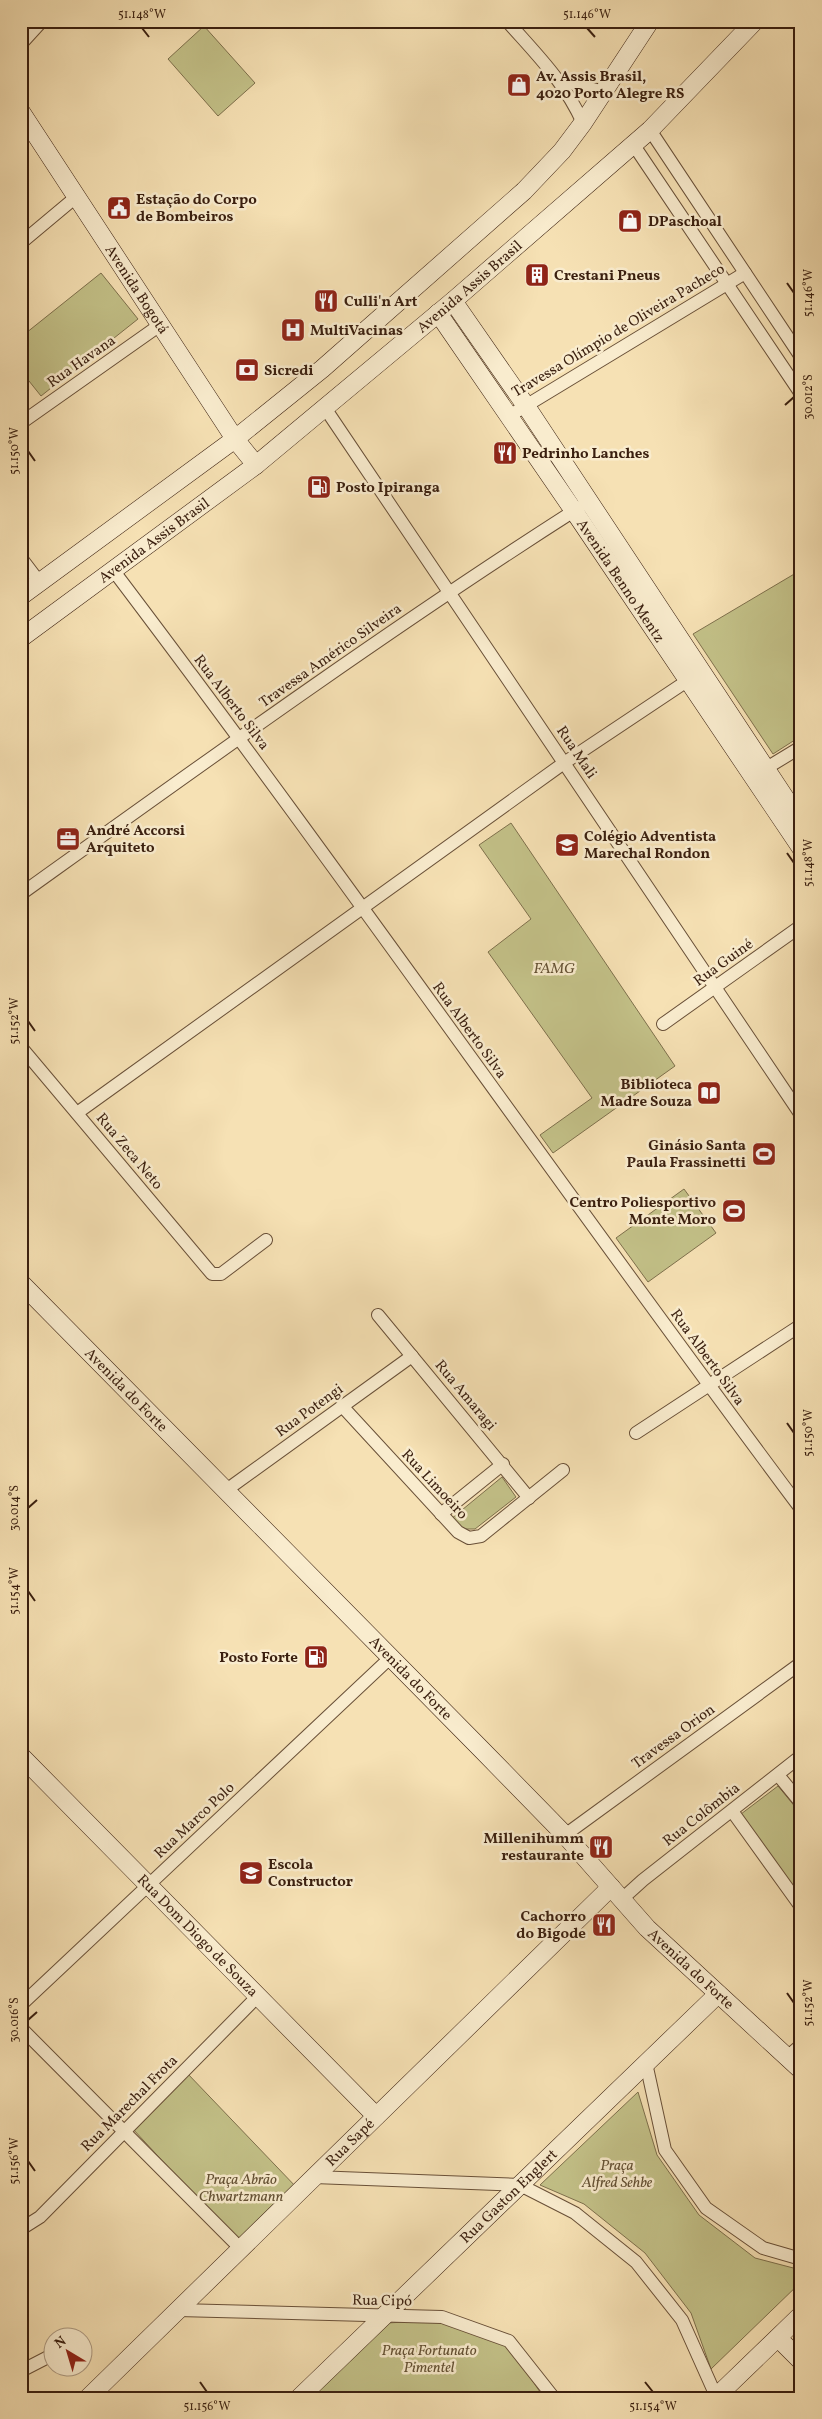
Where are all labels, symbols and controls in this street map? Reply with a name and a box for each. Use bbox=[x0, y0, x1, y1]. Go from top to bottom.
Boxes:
text: 51.148°W bbox=[118, 7, 166, 23]
text: 51.146°W bbox=[563, 7, 611, 23]
place label: Av. Assis Brasil, 4020 Porto Alegre RS bbox=[536, 67, 684, 105]
shop icon: Av. Assis Brasil, 4020 Porto Alegre RS bbox=[506, 72, 532, 98]
place label: Estação do Corpo de Bombeiros bbox=[136, 190, 257, 228]
public building icon: Estação do Corpo de Bombeiros bbox=[106, 195, 132, 221]
shop icon: DPaschoal bbox=[617, 208, 643, 234]
place label: DPaschoal bbox=[648, 212, 722, 233]
street label: Avenida Assis Brasil bbox=[413, 236, 528, 339]
street label: Avenida Bogotá bbox=[99, 241, 173, 339]
street label: Travessa Olímpio de Oliveira Pacheco bbox=[508, 259, 729, 403]
building icon: Crestani Pneus bbox=[524, 262, 550, 288]
place label: Crestani Pneus bbox=[554, 266, 660, 287]
text: 51.146°W bbox=[801, 269, 817, 317]
restaurant icon: Culli'n Art bbox=[313, 288, 339, 314]
place label: Culli'n Art bbox=[344, 292, 418, 313]
hospital icon: MultiVacinas bbox=[280, 317, 306, 343]
place label: MultiVacinas bbox=[310, 321, 403, 342]
street label: Rua Havana bbox=[43, 331, 120, 394]
bank icon: Sicredi bbox=[234, 357, 260, 383]
place label: Sicredi bbox=[264, 361, 314, 382]
text: 30.012°S bbox=[801, 374, 817, 420]
text: 51.150°W bbox=[7, 427, 23, 475]
restaurant icon: Pedrinho Lanches bbox=[492, 440, 518, 466]
place label: Pedrinho Lanches bbox=[522, 444, 649, 465]
fuel station icon: Posto Ipiranga bbox=[306, 474, 332, 500]
place label: Posto Ipiranga bbox=[336, 478, 440, 499]
street label: Avenida Assis Brasil bbox=[95, 494, 215, 589]
street label: Avenida Benno Mentz bbox=[570, 515, 669, 647]
street label: Travessa Américo Silveira bbox=[255, 599, 406, 713]
street label: Rua Alberto Silva bbox=[188, 651, 274, 755]
street label: Rua Mali bbox=[550, 722, 601, 783]
place label: André Accorsi Arquiteto bbox=[86, 821, 185, 859]
office icon: André Accorsi Arquiteto bbox=[55, 826, 81, 852]
place label: Colégio Adventista Marechal Rondon bbox=[584, 827, 716, 865]
school or university icon: Colégio Adventista Marechal Rondon bbox=[554, 832, 580, 858]
text: 51.148°W bbox=[801, 839, 817, 887]
street label: Rua Guiné bbox=[690, 934, 758, 992]
park label: FAMG bbox=[534, 959, 575, 980]
street label: Rua Alberto Silva bbox=[427, 978, 511, 1083]
text: 51.152°W bbox=[7, 997, 23, 1045]
place label: Biblioteca Madre Souza bbox=[600, 1075, 692, 1113]
library icon: Biblioteca Madre Souza bbox=[696, 1080, 722, 1106]
street label: Rua Zeca Neto bbox=[91, 1109, 167, 1195]
place label: Ginásio Santa Paula Frassinetti bbox=[626, 1136, 746, 1174]
sports icon: Ginásio Santa Paula Frassinetti bbox=[751, 1141, 777, 1167]
place label: Centro Poliesportivo Monte Moro bbox=[569, 1193, 716, 1231]
sports icon: Centro Poliesportivo Monte Moro bbox=[721, 1198, 747, 1224]
street label: Rua Alberto Silva bbox=[665, 1305, 749, 1410]
street label: Avenida do Forte bbox=[79, 1344, 172, 1438]
street label: Rua Amaragi bbox=[429, 1356, 501, 1436]
street label: Rua Potengi bbox=[272, 1380, 348, 1443]
text: 51.150°W bbox=[801, 1409, 817, 1457]
street label: Rua Limoeiro bbox=[396, 1445, 472, 1525]
text: 30.014°S bbox=[7, 1485, 23, 1531]
text: 51.154°W bbox=[7, 1567, 23, 1615]
street label: Avenida do Forte bbox=[363, 1632, 456, 1726]
fuel station icon: Posto Forte bbox=[303, 1644, 329, 1670]
place label: Posto Forte bbox=[219, 1648, 298, 1669]
street label: Travessa Orion bbox=[628, 1700, 720, 1775]
street label: Rua Marco Polo bbox=[150, 1778, 240, 1864]
street label: Rua Colômbia bbox=[659, 1778, 745, 1852]
place label: Millenihumm restaurante bbox=[483, 1829, 584, 1867]
restaurant icon: Millenihumm restaurante bbox=[588, 1834, 614, 1860]
place label: Escola Constructor bbox=[268, 1855, 353, 1893]
school or university icon: Escola Constructor bbox=[238, 1860, 264, 1886]
street label: Rua Dom Diogo de Souza bbox=[131, 1870, 262, 2003]
place label: Cachorro do Bigode bbox=[516, 1907, 586, 1945]
restaurant icon: Cachorro do Bigode bbox=[591, 1912, 617, 1938]
street label: Avenida do Forte bbox=[642, 1925, 738, 2015]
text: 51.152°W bbox=[801, 1979, 817, 2027]
text: 30.016°S bbox=[7, 1997, 23, 2043]
street label: Rua Marechal Frota bbox=[77, 2051, 183, 2157]
street label: Rua Sapé bbox=[322, 2115, 380, 2172]
text: 51.156°W bbox=[7, 2138, 23, 2184]
street label: Rua Gaston Englert bbox=[456, 2145, 563, 2249]
park label: Praça Alfred Sehbe bbox=[581, 2156, 653, 2194]
park label: Praça Abrão Chwartzmann bbox=[199, 2170, 284, 2208]
street label: Rua Cipó bbox=[352, 2290, 412, 2313]
north arrow bbox=[42, 2326, 92, 2376]
text: N bbox=[51, 2332, 71, 2354]
park label: Praça Fortunato Pimentel bbox=[381, 2341, 477, 2379]
text: 51.156°W bbox=[184, 2399, 230, 2415]
text: 51.154°W bbox=[629, 2399, 677, 2415]

